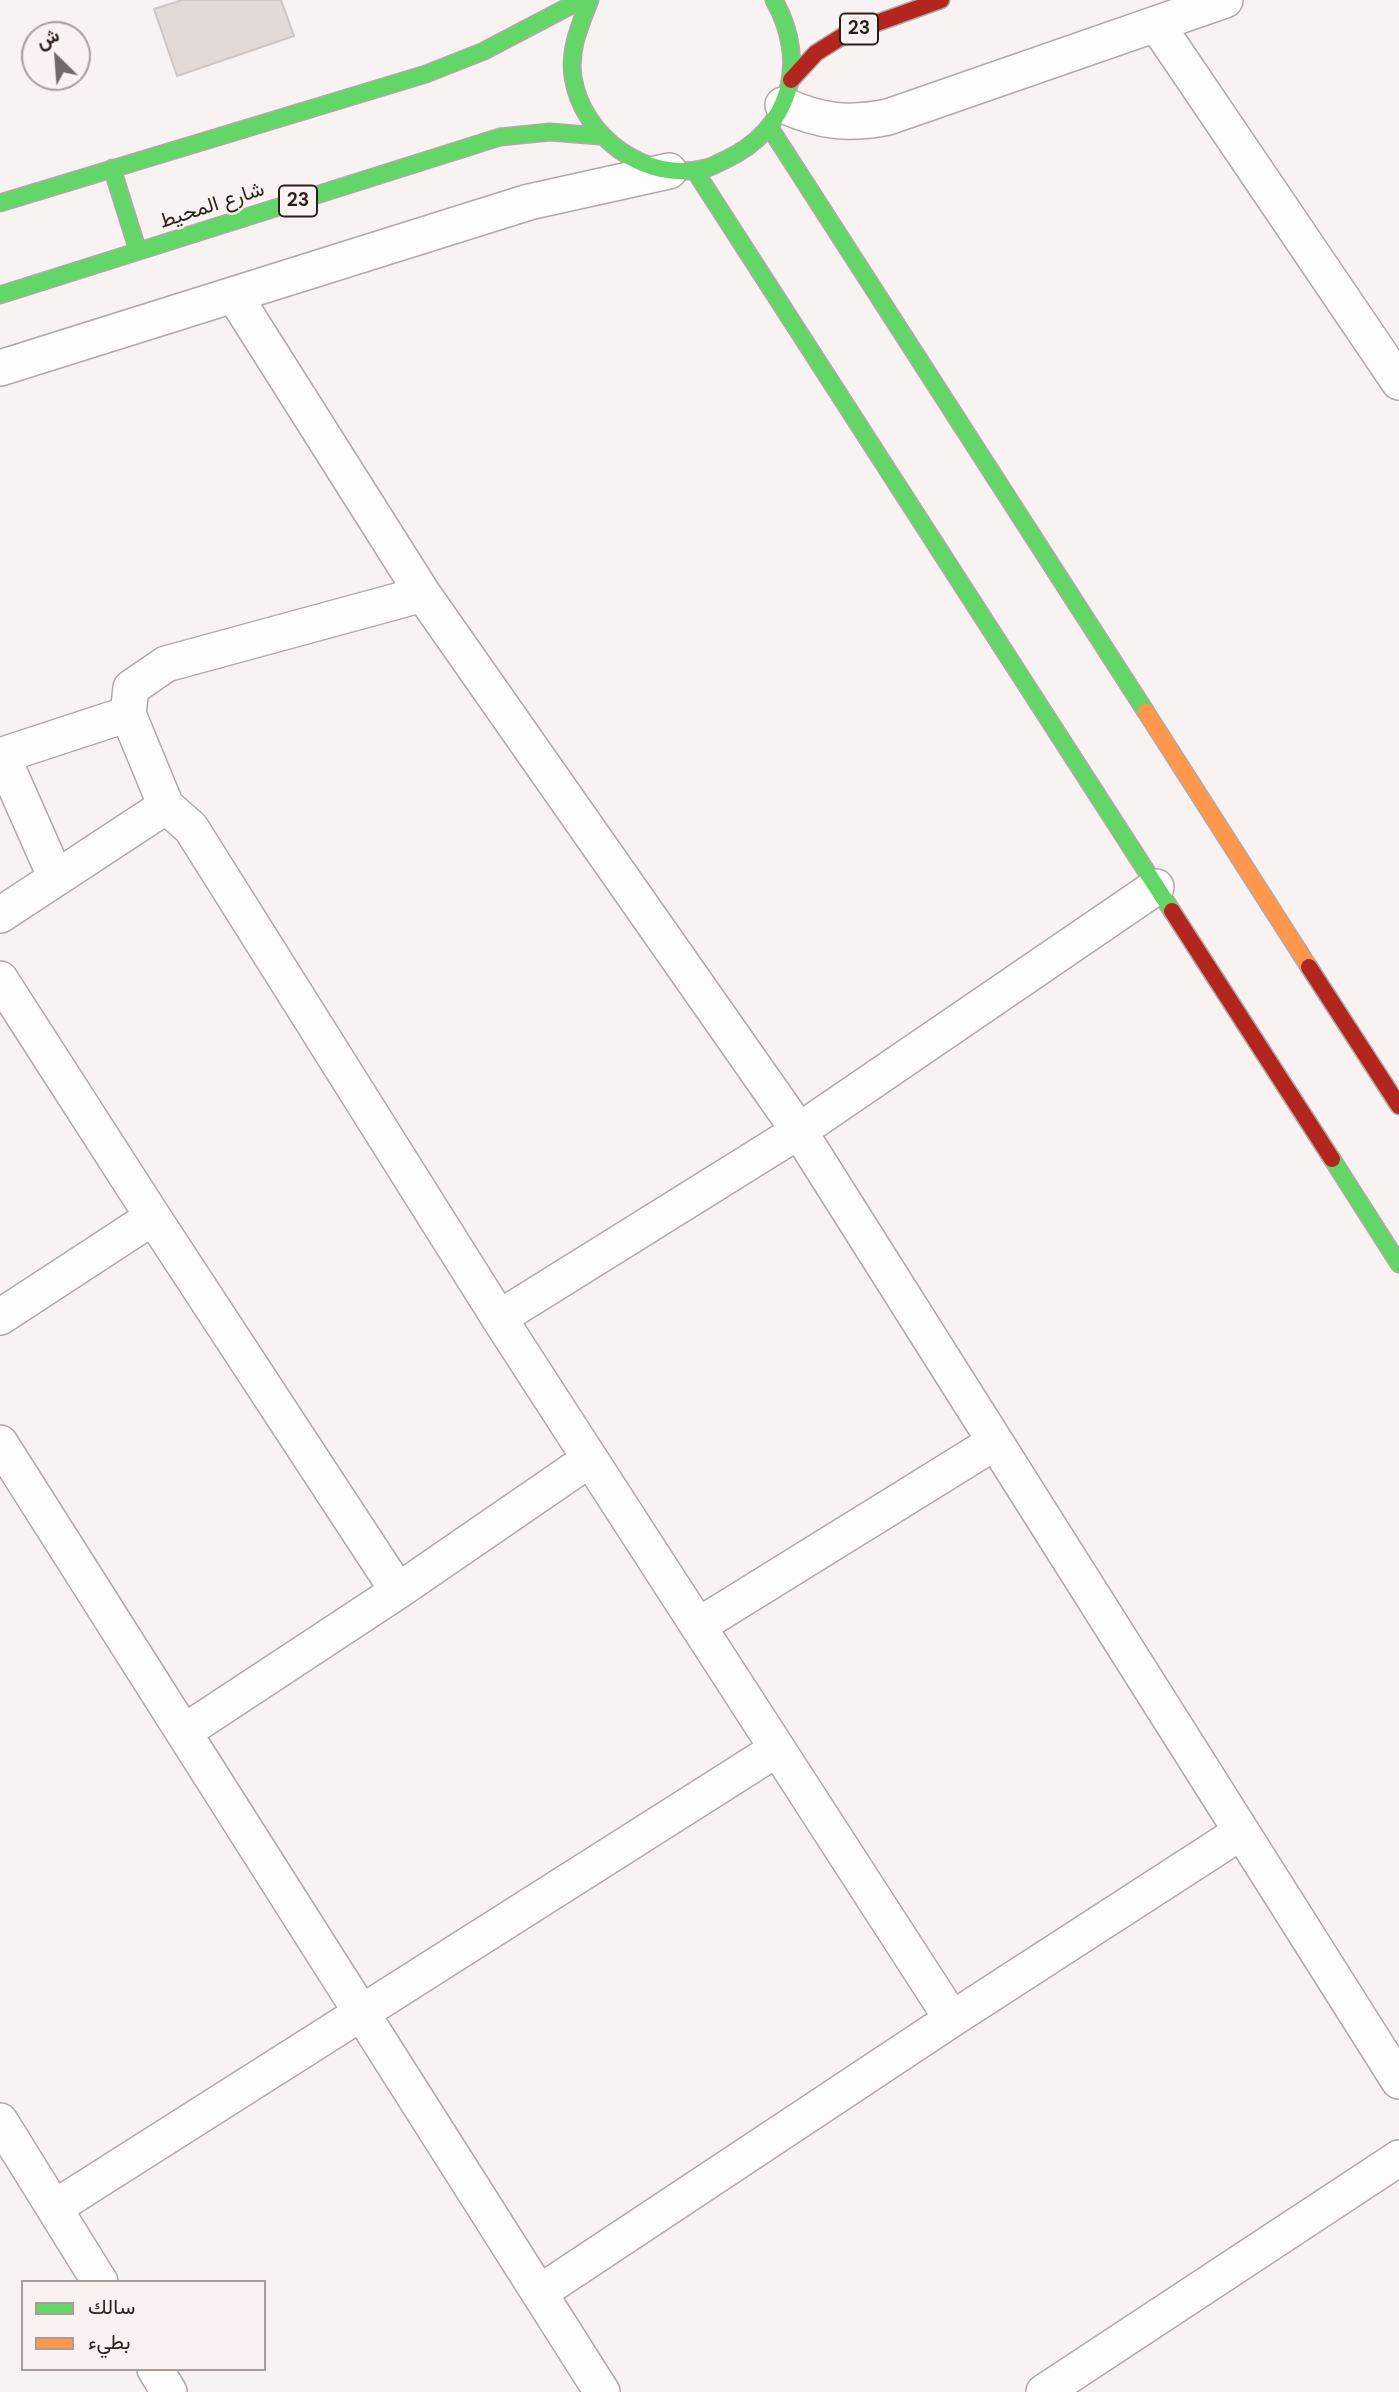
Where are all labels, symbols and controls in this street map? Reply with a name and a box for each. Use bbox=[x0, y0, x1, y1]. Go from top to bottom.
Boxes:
road number: 23 bbox=[840, 14, 878, 44]
north arrow bbox=[21, 21, 91, 91]
text: ش bbox=[32, 22, 63, 54]
street label: شارع المحيط bbox=[156, 177, 268, 235]
road number: 23 bbox=[279, 186, 317, 216]
legend bbox=[21, 2280, 266, 2371]
text: سالك bbox=[88, 2293, 135, 2321]
text: بطيء bbox=[88, 2328, 131, 2356]

